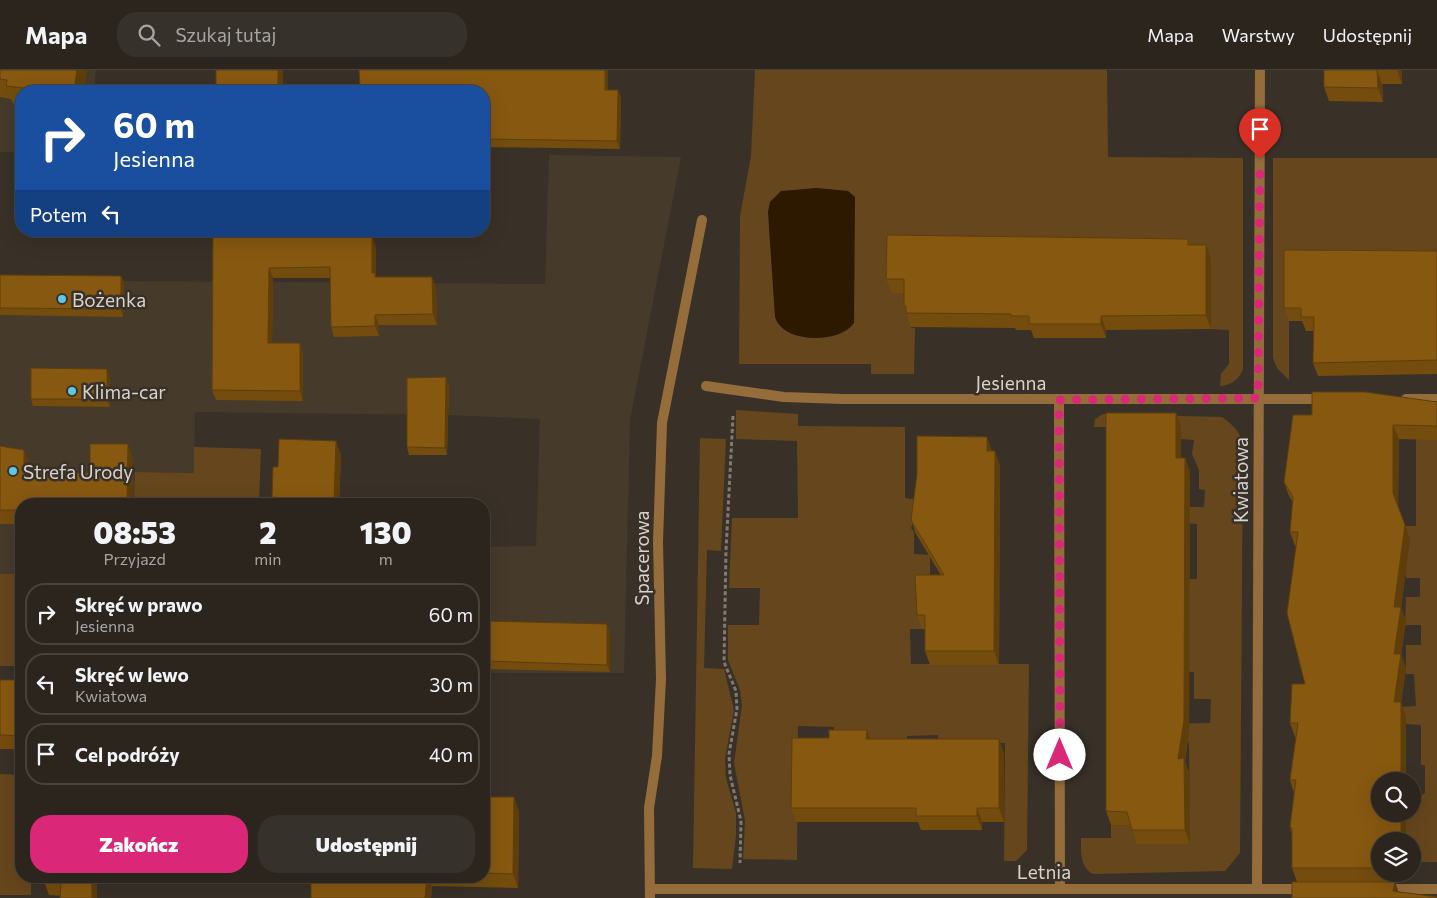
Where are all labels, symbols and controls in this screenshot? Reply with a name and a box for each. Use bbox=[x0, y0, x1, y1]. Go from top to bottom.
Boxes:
search box bbox=[117, 12, 467, 57]
text: Mapa bbox=[25, 20, 87, 49]
icon: search bbox=[135, 21, 163, 49]
text: Szukaj tutaj bbox=[175, 23, 276, 46]
text: Mapa bbox=[1147, 24, 1194, 46]
text: Warstwy bbox=[1222, 24, 1295, 46]
text: Udostępnij bbox=[1323, 24, 1412, 46]
text: 60 m bbox=[113, 102, 195, 145]
icon: right bbox=[30, 105, 95, 170]
pin bbox=[1239, 108, 1281, 159]
icon: arrive bbox=[1246, 115, 1274, 143]
text: Jesienna bbox=[113, 145, 195, 172]
icon: left bbox=[97, 200, 125, 228]
text: Potem bbox=[30, 203, 87, 226]
place label: Bożenka bbox=[72, 288, 146, 311]
marker: Bożenka bbox=[56, 293, 68, 305]
street label: Jesienna bbox=[976, 371, 1046, 394]
place label: Klima-car bbox=[82, 380, 166, 403]
marker: Klima-car bbox=[66, 385, 78, 397]
street label: Kwiatowa bbox=[1229, 437, 1252, 523]
place label: Strefa Urody bbox=[23, 460, 133, 483]
marker: Strefa Urody bbox=[7, 465, 19, 477]
street label: Spacerowa bbox=[630, 511, 653, 605]
text: 08:53 bbox=[93, 513, 176, 550]
text: 2 bbox=[259, 513, 277, 550]
text: 130 bbox=[360, 513, 412, 550]
text: Przyjazd bbox=[103, 549, 166, 568]
text: min bbox=[254, 549, 282, 568]
text: m bbox=[379, 549, 393, 568]
text: Skręć w prawo bbox=[75, 593, 203, 616]
icon: right bbox=[32, 600, 60, 628]
text: 60 m bbox=[429, 603, 473, 626]
text: Jesienna bbox=[75, 616, 135, 635]
text: Skręć w lewo bbox=[75, 663, 189, 686]
icon: left bbox=[32, 670, 60, 698]
text: 30 m bbox=[430, 673, 473, 696]
text: Kwiatowa bbox=[75, 686, 147, 705]
position arrow bbox=[1033, 728, 1085, 780]
icon: arrive bbox=[32, 740, 60, 768]
text: Cel podróży bbox=[75, 743, 180, 766]
text: 40 m bbox=[429, 743, 473, 766]
map controls bbox=[1371, 772, 1421, 882]
button: search bbox=[1371, 772, 1421, 822]
button: Zakończ bbox=[30, 815, 248, 873]
button: Udostępnij bbox=[258, 815, 475, 873]
button: layers bbox=[1371, 832, 1421, 882]
street label: Letnia bbox=[1017, 860, 1071, 883]

